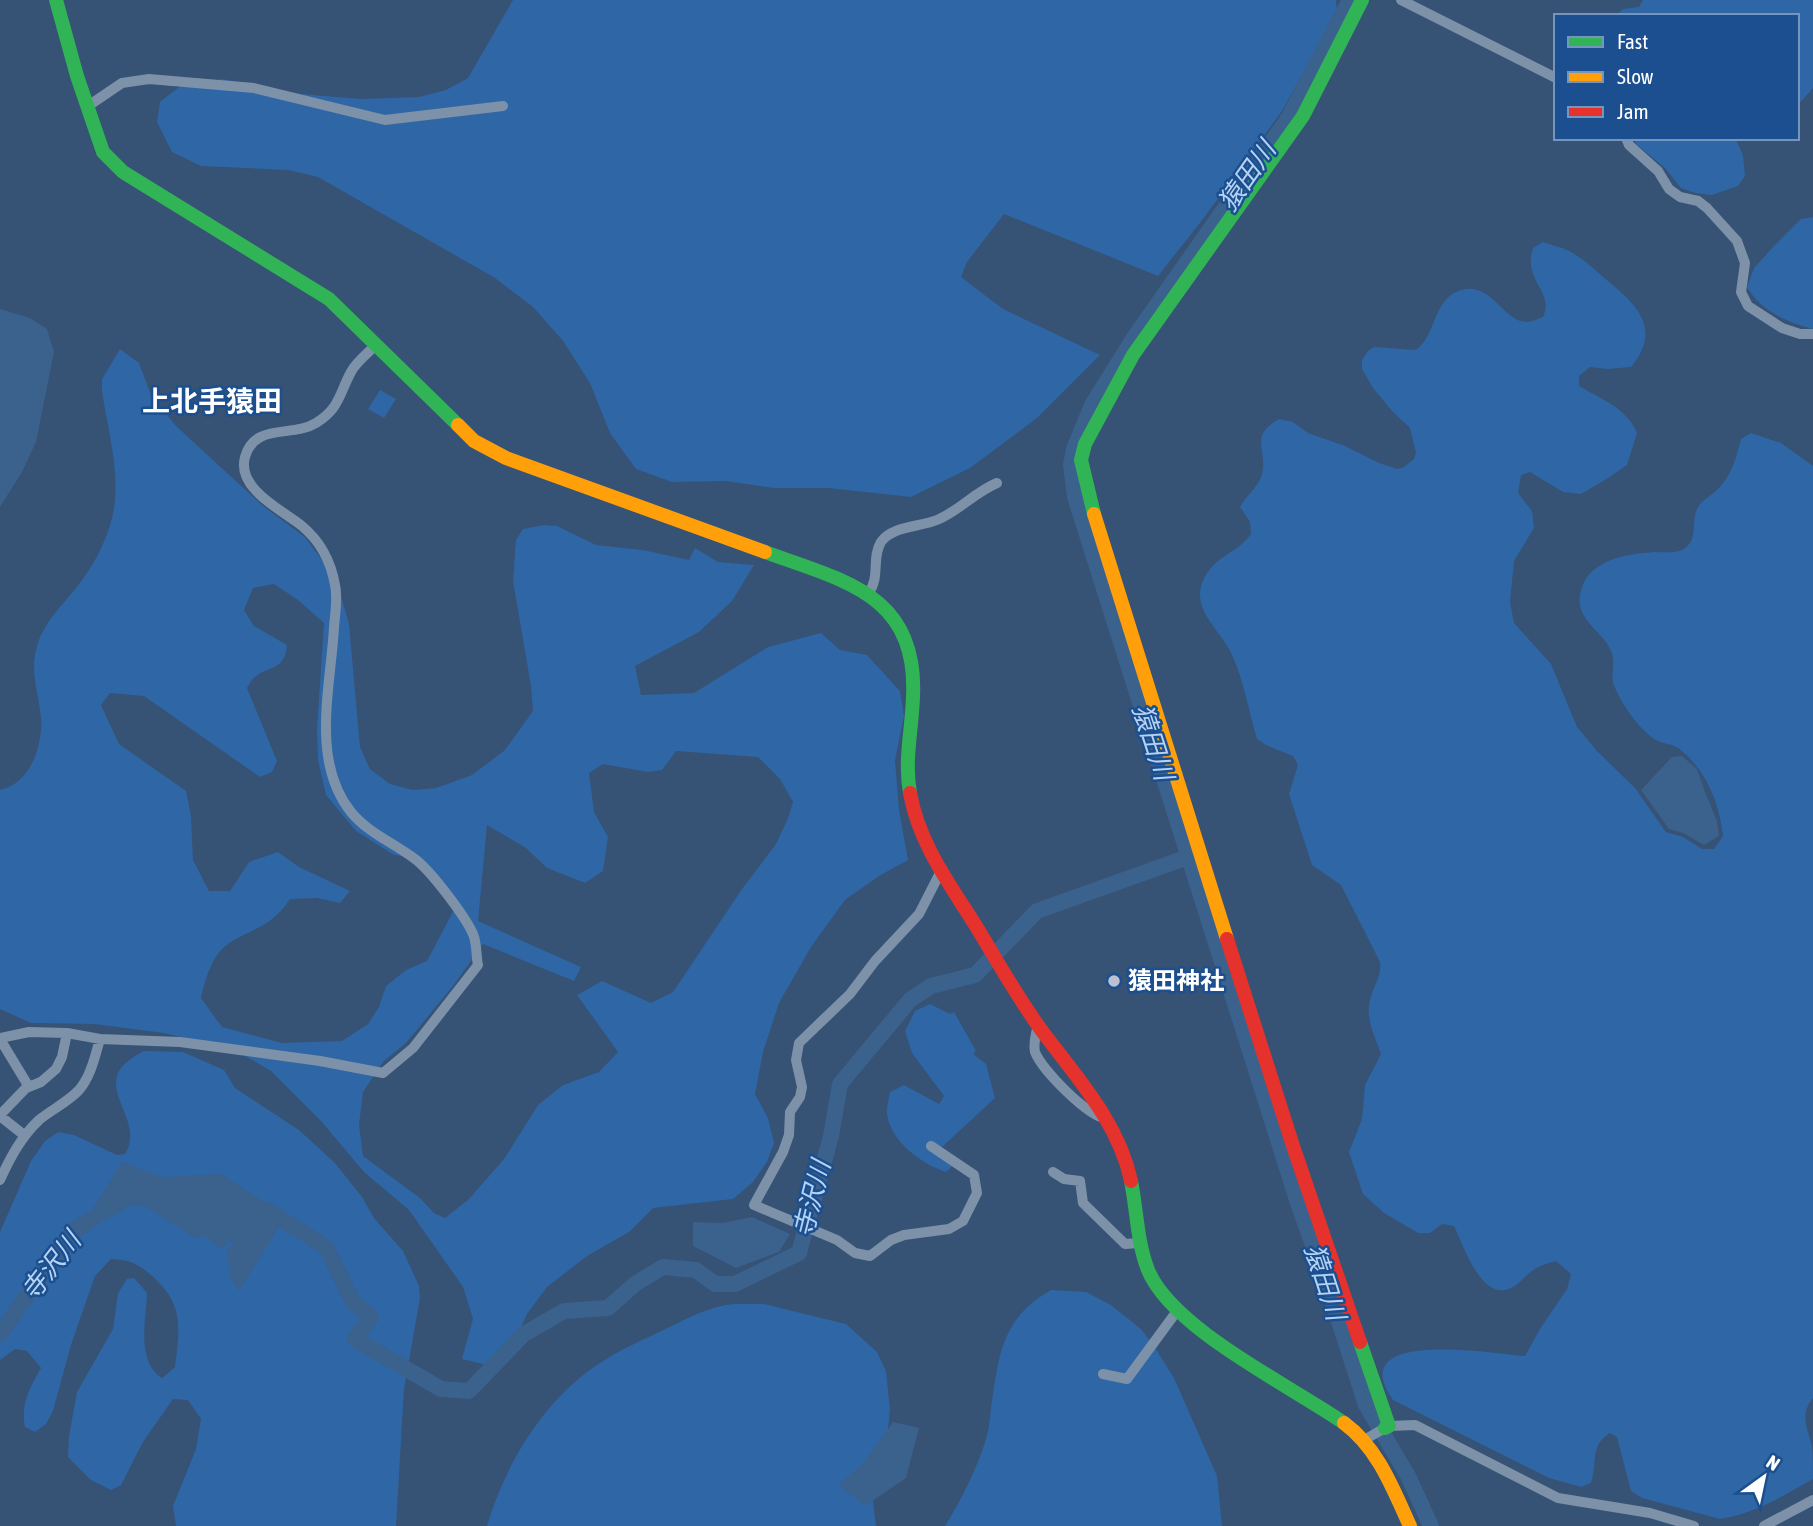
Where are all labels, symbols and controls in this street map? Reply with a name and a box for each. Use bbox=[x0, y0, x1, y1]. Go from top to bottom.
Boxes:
legend bbox=[1554, 14, 1799, 140]
text: Fast bbox=[1617, 29, 1648, 53]
text: Slow bbox=[1617, 64, 1654, 88]
text: Jam bbox=[1617, 99, 1649, 123]
water label: 猿田川 bbox=[1212, 133, 1283, 217]
district label: 上北手猿田 bbox=[142, 385, 282, 417]
water label: 猿田川 bbox=[1127, 700, 1180, 787]
place label: 猿田神社 bbox=[1128, 967, 1224, 994]
marker: 猿田神社 bbox=[1106, 973, 1122, 989]
water label: 寺沢川 bbox=[788, 1155, 837, 1240]
water label: 寺沢川 bbox=[15, 1224, 89, 1306]
water label: 猿田川 bbox=[1299, 1240, 1352, 1327]
north arrow bbox=[1729, 1442, 1799, 1512]
text: N bbox=[1763, 1450, 1784, 1475]

